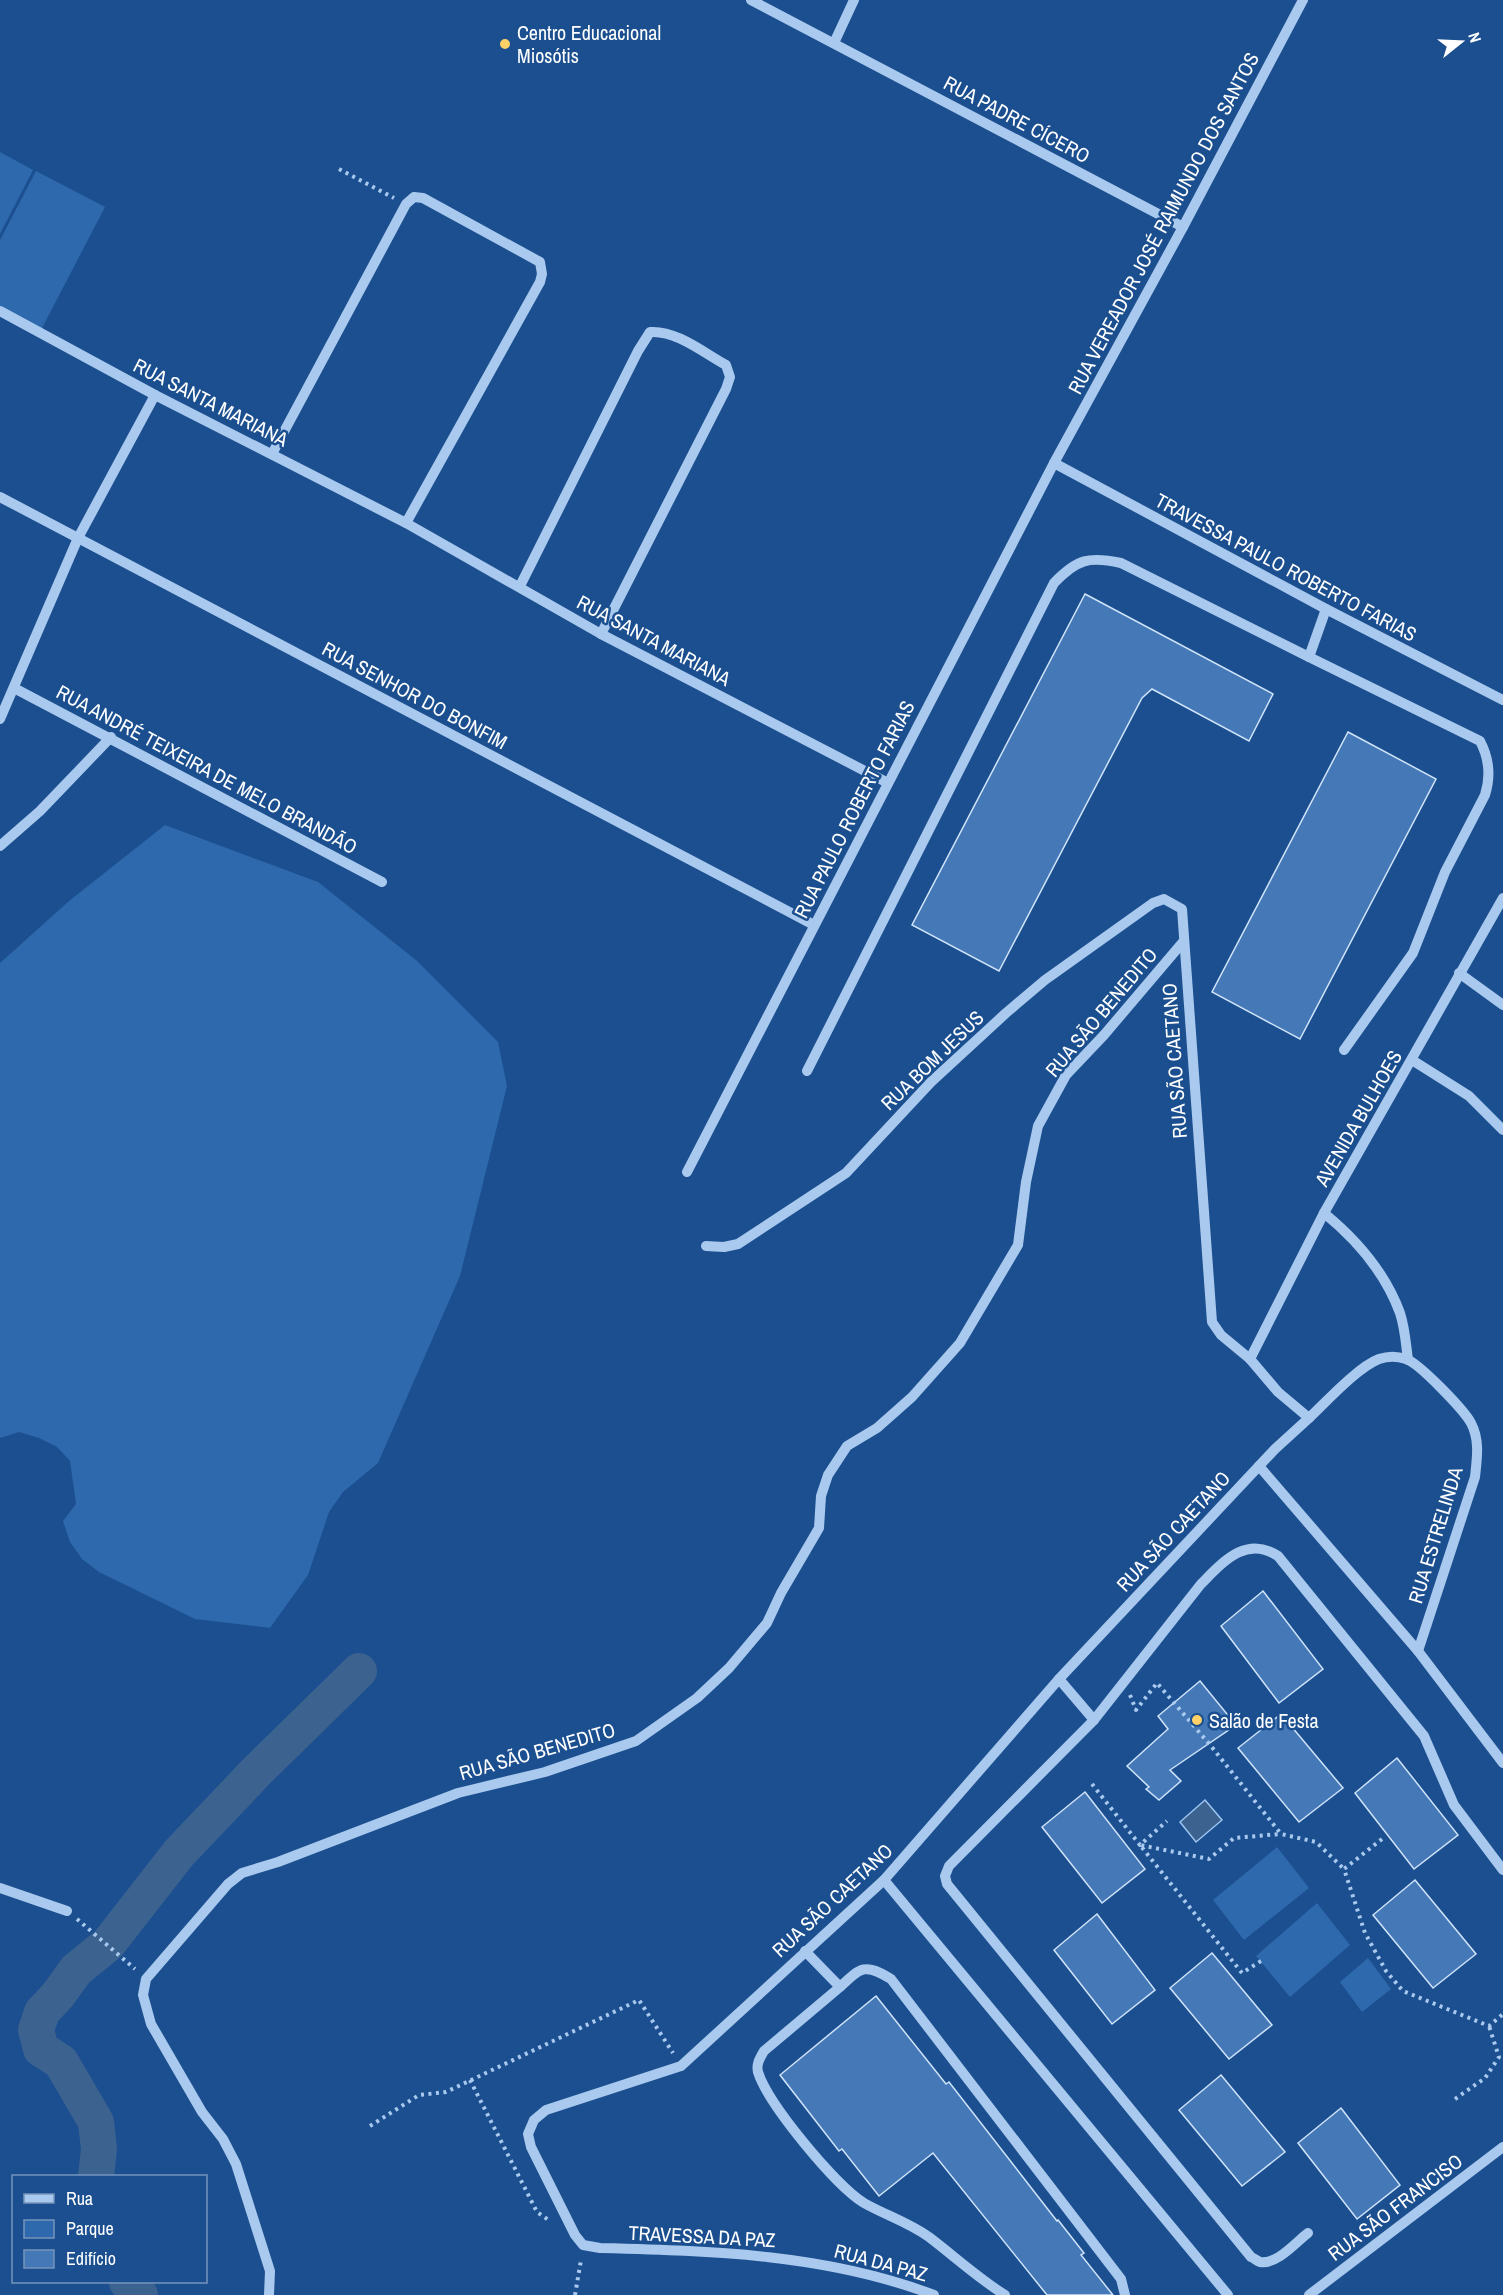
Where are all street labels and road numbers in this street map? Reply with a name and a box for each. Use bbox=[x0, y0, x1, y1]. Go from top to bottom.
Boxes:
street label: RUA VEREADOR JOSÉ RAIMUNDO DOS SANTOS bbox=[1061, 47, 1265, 399]
street label: RUA PADRE CÍCERO bbox=[939, 69, 1095, 169]
street label: RUA SANTA MARIANA bbox=[129, 351, 293, 453]
street label: TRAVESSA PAULO ROBERTO FARIAS bbox=[1151, 486, 1421, 648]
street label: RUA SANTA MARIANA bbox=[573, 588, 736, 692]
street label: RUA SENHOR DO BONFIM bbox=[318, 635, 512, 755]
street label: RUA ANDRÉ TEIXEIRA DE MELO BRANDÃO bbox=[52, 678, 362, 860]
street label: RUA PAULO ROBERTO FARIAS bbox=[787, 696, 921, 922]
street label: RUA SÃO BENEDITO bbox=[1039, 942, 1163, 1082]
street label: RUA SÃO CAETANO bbox=[1155, 982, 1193, 1140]
street label: RUA BOM JESUS bbox=[875, 1004, 989, 1116]
street label: AVENIDA BULHOES bbox=[1308, 1045, 1408, 1192]
street label: RUA ESTRELINDA bbox=[1401, 1463, 1469, 1606]
street label: RUA SÃO CAETANO bbox=[1110, 1465, 1236, 1597]
street label: RUA SÃO BENEDITO bbox=[456, 1716, 618, 1786]
street label: RUA SÃO CAETANO bbox=[766, 1837, 898, 1963]
street label: RUA SÃO FRANCISO bbox=[1322, 2147, 1468, 2267]
street label: TRAVESSA DA PAZ bbox=[628, 2219, 776, 2253]
street label: RUA DA PAZ bbox=[831, 2237, 931, 2287]

